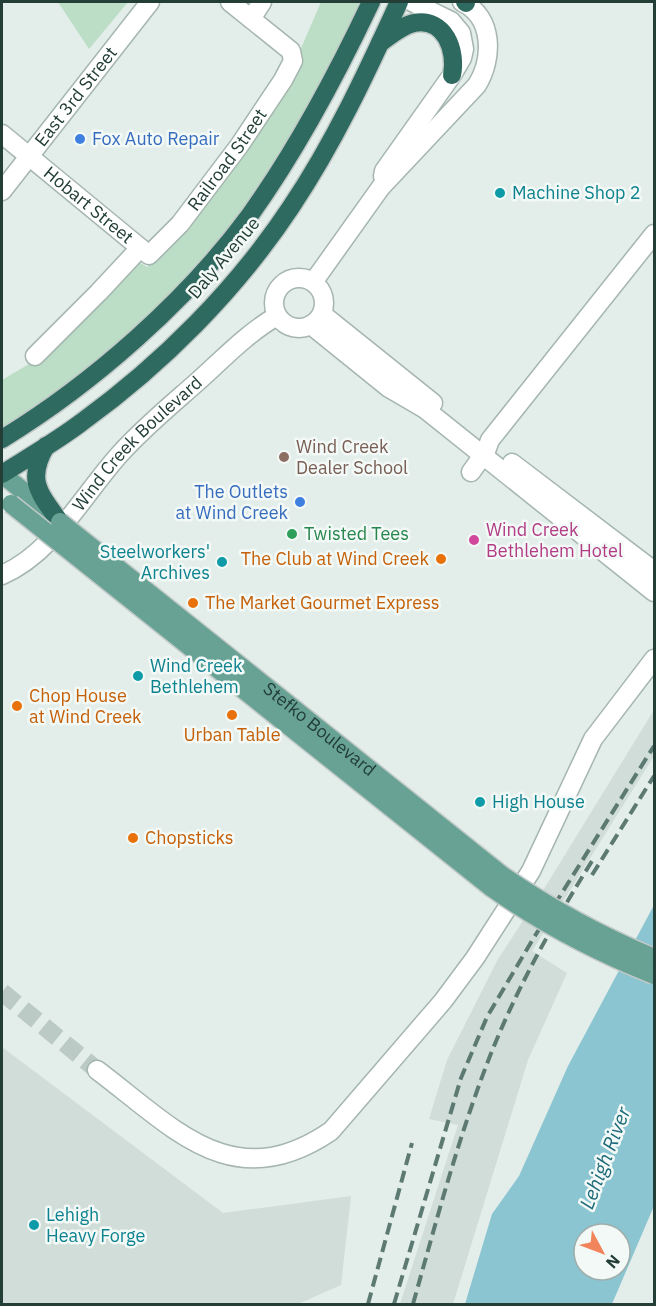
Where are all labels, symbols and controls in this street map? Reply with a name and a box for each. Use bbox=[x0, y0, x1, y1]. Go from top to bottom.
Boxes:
street label: East 3rd Street bbox=[29, 42, 122, 151]
street label: Railroad Street bbox=[182, 104, 272, 215]
place label: Fox Auto Repair bbox=[92, 127, 220, 150]
marker: Fox Auto Repair bbox=[73, 132, 87, 146]
street label: Hobart Street bbox=[39, 161, 138, 249]
place label: Machine Shop 2 bbox=[512, 181, 641, 204]
marker: Machine Shop 2 bbox=[493, 186, 507, 200]
street label: Daly Avenue bbox=[183, 212, 265, 303]
street label: Wind Creek Boulevard bbox=[67, 371, 207, 516]
place label: Wind Creek Dealer School bbox=[296, 435, 408, 479]
marker: Wind Creek Dealer School bbox=[277, 450, 291, 464]
place label: The Outlets at Wind Creek bbox=[175, 480, 289, 524]
marker: The Outlets at Wind Creek bbox=[293, 495, 307, 509]
place label: Wind Creek Bethlehem Hotel bbox=[486, 518, 623, 562]
place label: Twisted Tees bbox=[304, 522, 409, 545]
marker: Twisted Tees bbox=[285, 527, 299, 541]
marker: Wind Creek Bethlehem Hotel bbox=[467, 533, 481, 547]
place label: Steelworkers' Archives bbox=[100, 540, 210, 584]
place label: The Club at Wind Creek bbox=[241, 547, 430, 570]
marker: The Club at Wind Creek bbox=[434, 552, 448, 566]
marker: Steelworkers' Archives bbox=[215, 555, 229, 569]
place label: The Market Gourmet Express bbox=[205, 591, 440, 614]
marker: The Market Gourmet Express bbox=[186, 596, 200, 610]
place label: Wind Creek Bethlehem bbox=[150, 654, 243, 698]
marker: Wind Creek Bethlehem bbox=[131, 669, 145, 683]
street label: Stefko Boulevard bbox=[259, 677, 381, 781]
place label: Chop House at Wind Creek bbox=[29, 684, 142, 728]
marker: Chop House at Wind Creek bbox=[10, 699, 24, 713]
marker: Urban Table bbox=[225, 708, 239, 722]
place label: Urban Table bbox=[183, 723, 281, 746]
place label: High House bbox=[492, 790, 585, 813]
marker: High House bbox=[473, 795, 487, 809]
place label: Chopsticks bbox=[145, 826, 234, 849]
marker: Chopsticks bbox=[126, 831, 140, 845]
water label: Lehigh River bbox=[573, 1102, 637, 1213]
place label: Lehigh Heavy Forge bbox=[46, 1203, 145, 1247]
marker: Lehigh Heavy Forge bbox=[27, 1218, 41, 1232]
north arrow bbox=[572, 1222, 632, 1282]
text: N bbox=[602, 1251, 625, 1273]

